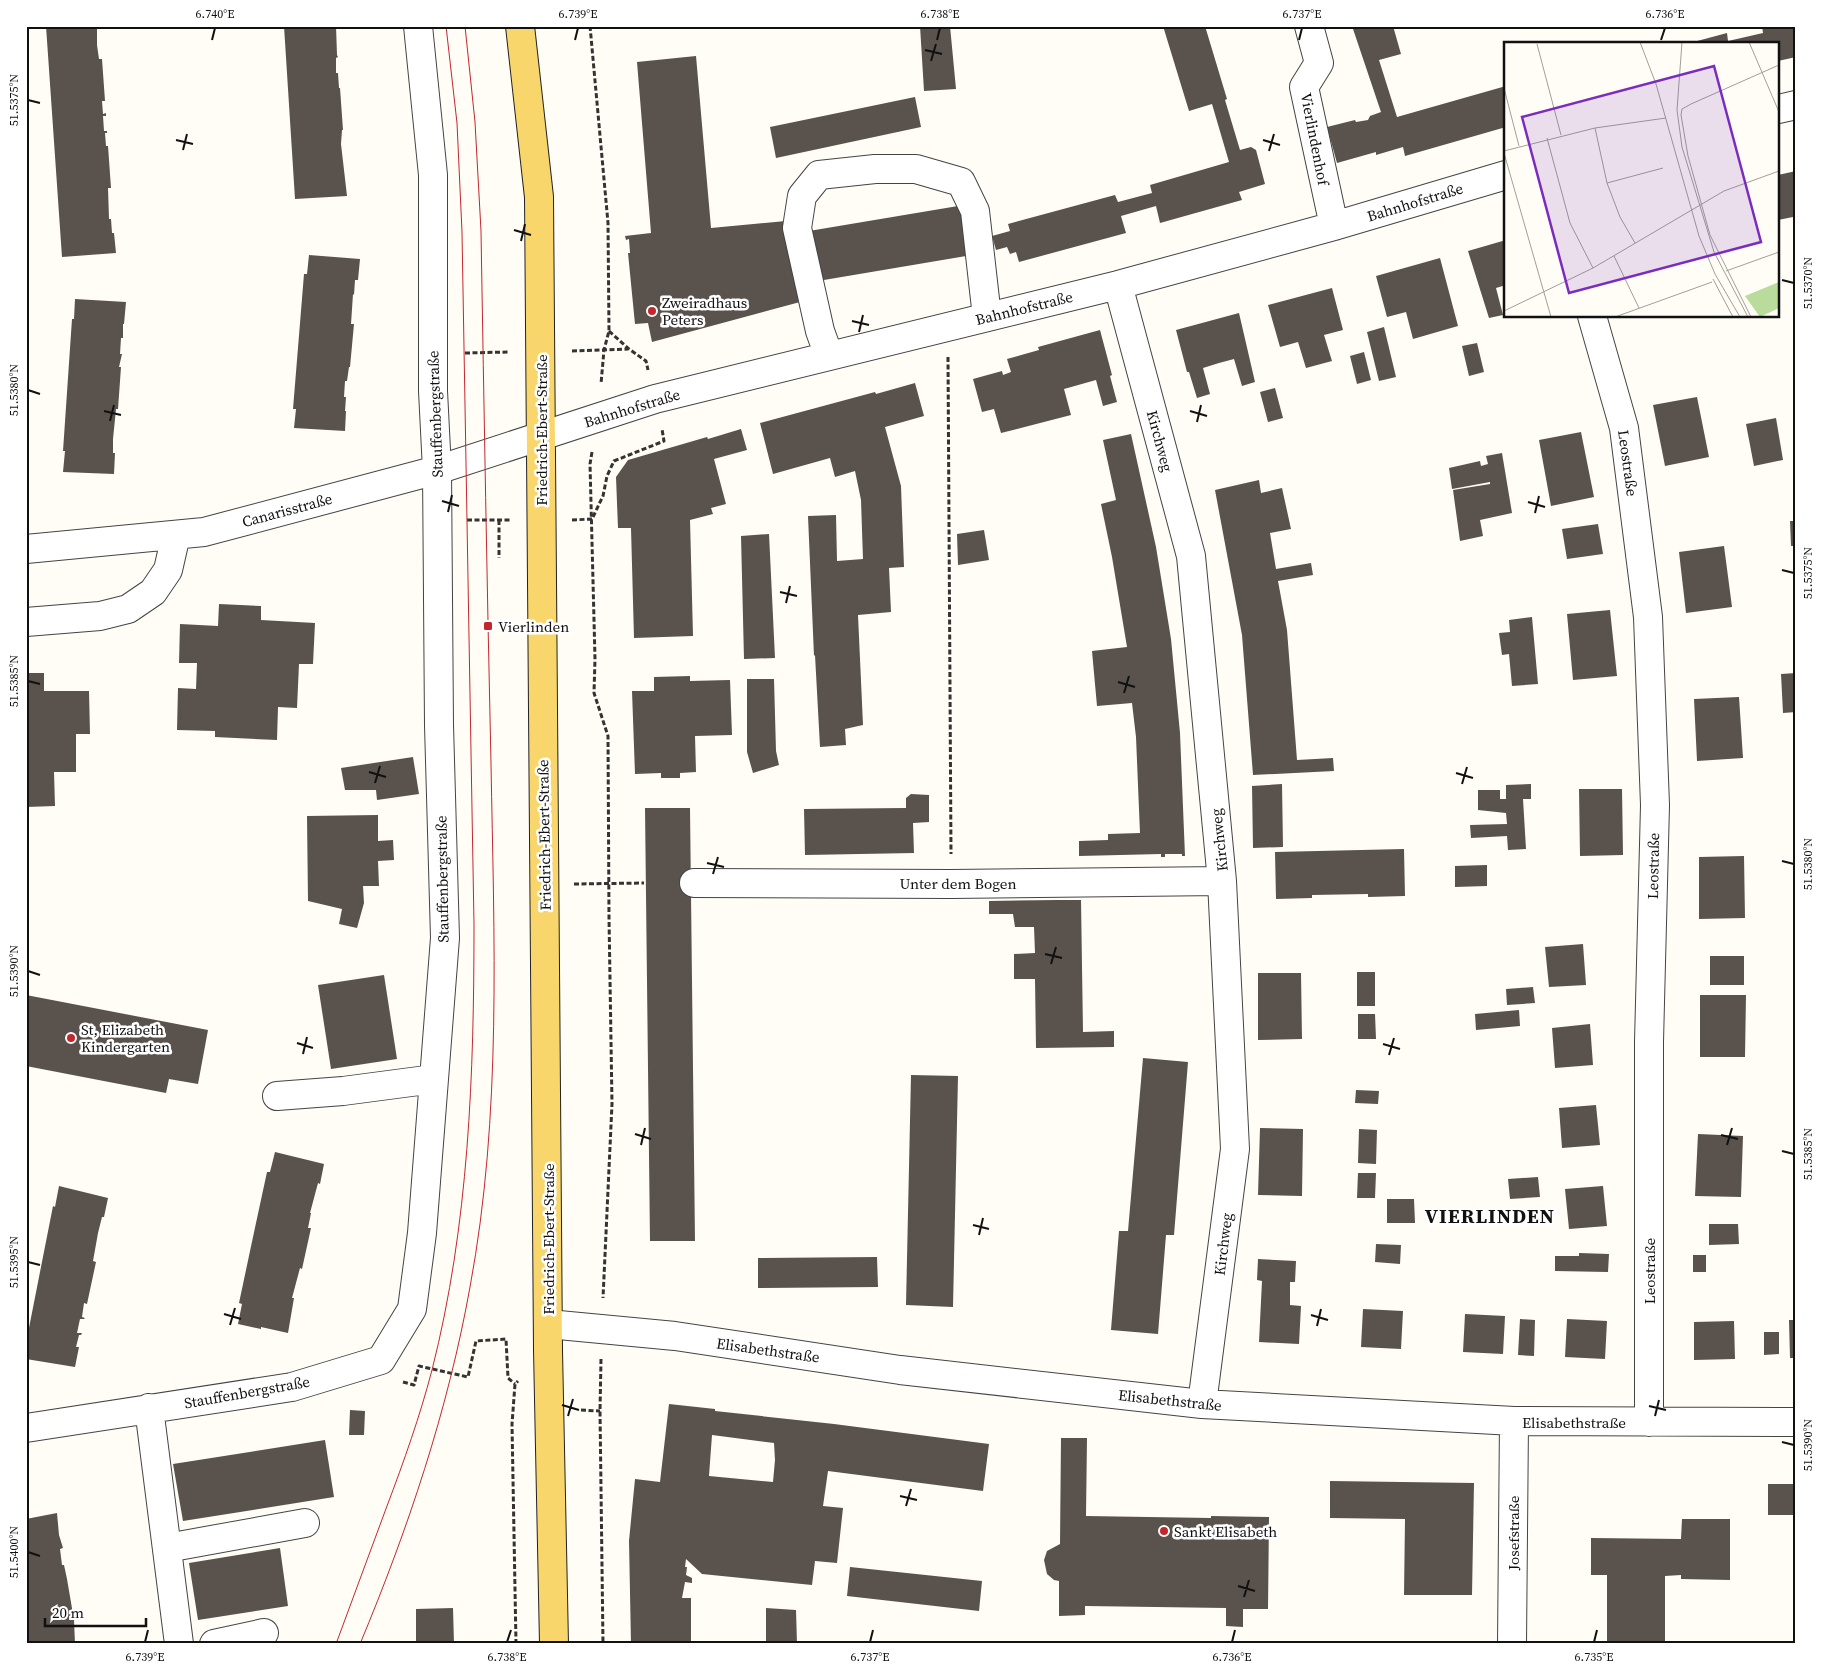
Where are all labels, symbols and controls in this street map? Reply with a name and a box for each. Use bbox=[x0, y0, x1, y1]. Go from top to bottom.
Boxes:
text: 6.740°E bbox=[196, 6, 234, 22]
text: 6.739°E bbox=[559, 6, 597, 22]
text: 6.738°E bbox=[921, 6, 959, 22]
text: 6.737°E bbox=[1283, 6, 1321, 22]
text: 6.736°E bbox=[1646, 6, 1684, 22]
inset map bbox=[1504, 42, 1780, 318]
text: 51.5375°N bbox=[6, 74, 22, 126]
street label: Vierlindenhof bbox=[1296, 91, 1335, 189]
street label: Bahnhofstraße bbox=[1364, 177, 1466, 227]
text: 51.5370°N bbox=[1800, 257, 1816, 309]
street label: Bahnhofstraße bbox=[973, 286, 1075, 330]
place label: Zweiradhaus Peters bbox=[662, 292, 747, 330]
marker: Zweiradhaus Peters bbox=[646, 305, 658, 317]
street label: Stauffenbergstraße bbox=[422, 350, 448, 478]
street label: Friedrich-Ebert-Straße bbox=[531, 354, 552, 506]
text: 51.5380°N bbox=[6, 364, 22, 416]
street label: Bahnhofstraße bbox=[581, 383, 683, 433]
street label: Kirchweg bbox=[1142, 408, 1178, 474]
street label: Leostraße bbox=[1613, 429, 1643, 498]
street label: Canarisstraße bbox=[239, 488, 335, 532]
text: 51.5375°N bbox=[1800, 547, 1816, 599]
place label: Vierlinden bbox=[498, 616, 569, 637]
marker: Vierlinden bbox=[482, 620, 494, 632]
text: 51.5385°N bbox=[6, 655, 22, 707]
street label: Friedrich-Ebert-Straße bbox=[532, 759, 556, 911]
street label: Kirchweg bbox=[1205, 807, 1233, 872]
street label: Stauffenbergstraße bbox=[430, 815, 454, 943]
street label: Leostraße bbox=[1642, 832, 1664, 899]
text: 51.5380°N bbox=[1800, 838, 1816, 890]
street label: Unter dem Bogen bbox=[899, 873, 1017, 894]
text: 51.5390°N bbox=[6, 945, 22, 997]
place label: St, Elizabeth Kindergarten bbox=[81, 1019, 170, 1057]
marker: St, Elizabeth Kindergarten bbox=[65, 1032, 77, 1044]
text: 51.5385°N bbox=[1800, 1128, 1816, 1180]
street label: Friedrich-Ebert-Straße bbox=[538, 1163, 559, 1315]
district label: VIERLINDEN bbox=[1425, 1202, 1555, 1230]
street label: Kirchweg bbox=[1209, 1211, 1237, 1277]
text: 51.5395°N bbox=[6, 1236, 22, 1288]
street label: Leostraße bbox=[1639, 1237, 1660, 1304]
street label: Elisabethstraße bbox=[715, 1332, 821, 1368]
street label: Stauffenbergstraße bbox=[183, 1371, 312, 1413]
street label: Elisabethstraße bbox=[1117, 1384, 1223, 1416]
street label: Elisabethstraße bbox=[1522, 1412, 1626, 1433]
text: 51.5390°N bbox=[1800, 1419, 1816, 1471]
street label: Josefstraße bbox=[1503, 1495, 1524, 1571]
place label: Sankt Elisabeth bbox=[1174, 1521, 1277, 1542]
marker: Sankt Elisabeth bbox=[1158, 1525, 1170, 1537]
text: 51.5400°N bbox=[6, 1526, 22, 1578]
scale bar bbox=[45, 1595, 146, 1627]
text: 20 m bbox=[52, 1602, 84, 1623]
text: 6.739°E bbox=[126, 1649, 164, 1665]
text: 6.738°E bbox=[488, 1649, 526, 1665]
text: 6.737°E bbox=[851, 1649, 889, 1665]
text: 6.736°E bbox=[1213, 1649, 1251, 1665]
text: 6.735°E bbox=[1575, 1649, 1613, 1665]

